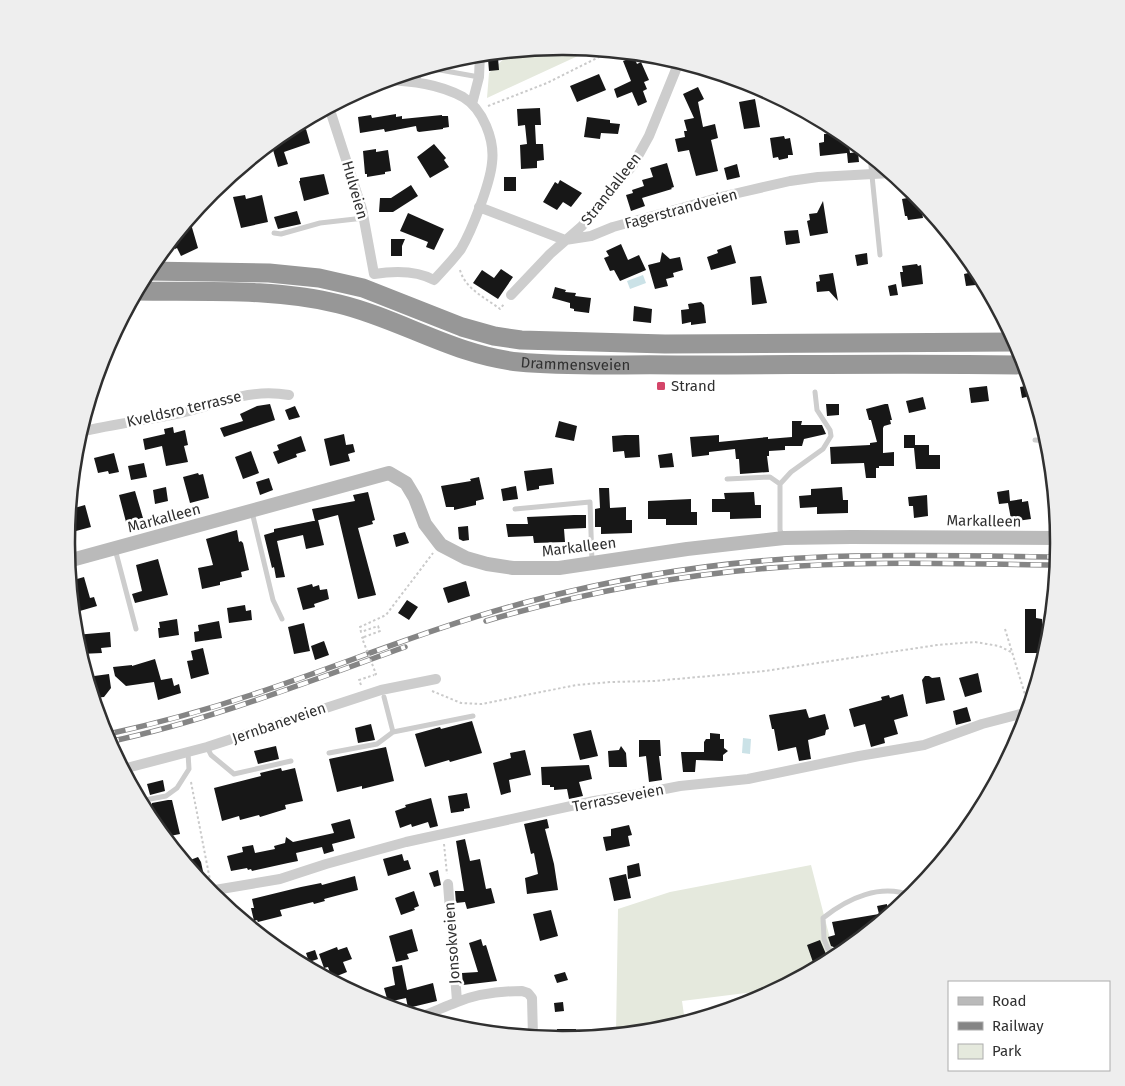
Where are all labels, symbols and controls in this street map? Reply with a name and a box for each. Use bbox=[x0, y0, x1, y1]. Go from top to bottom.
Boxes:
street label: Strandalleen bbox=[577, 149, 645, 229]
street label: Hulveien bbox=[338, 159, 372, 221]
street label: Fagerstrandveien bbox=[623, 185, 739, 233]
street label: Drammensveien bbox=[520, 353, 630, 374]
place label: Strand bbox=[671, 377, 716, 395]
marker: Strand bbox=[655, 380, 667, 392]
street label: Kveldsro terrasse bbox=[125, 387, 243, 431]
street label: Markalleen bbox=[125, 500, 203, 536]
street label: Markalleen bbox=[946, 511, 1022, 531]
street label: Markalleen bbox=[541, 533, 617, 561]
street label: Jernbaneveien bbox=[230, 699, 328, 747]
street label: Terrasseveien bbox=[571, 780, 665, 816]
street label: Jonsokveien bbox=[440, 901, 464, 985]
legend bbox=[948, 981, 1110, 1071]
text: Road bbox=[992, 992, 1027, 1010]
text: Railway bbox=[992, 1017, 1044, 1035]
text: Park bbox=[992, 1042, 1022, 1060]

